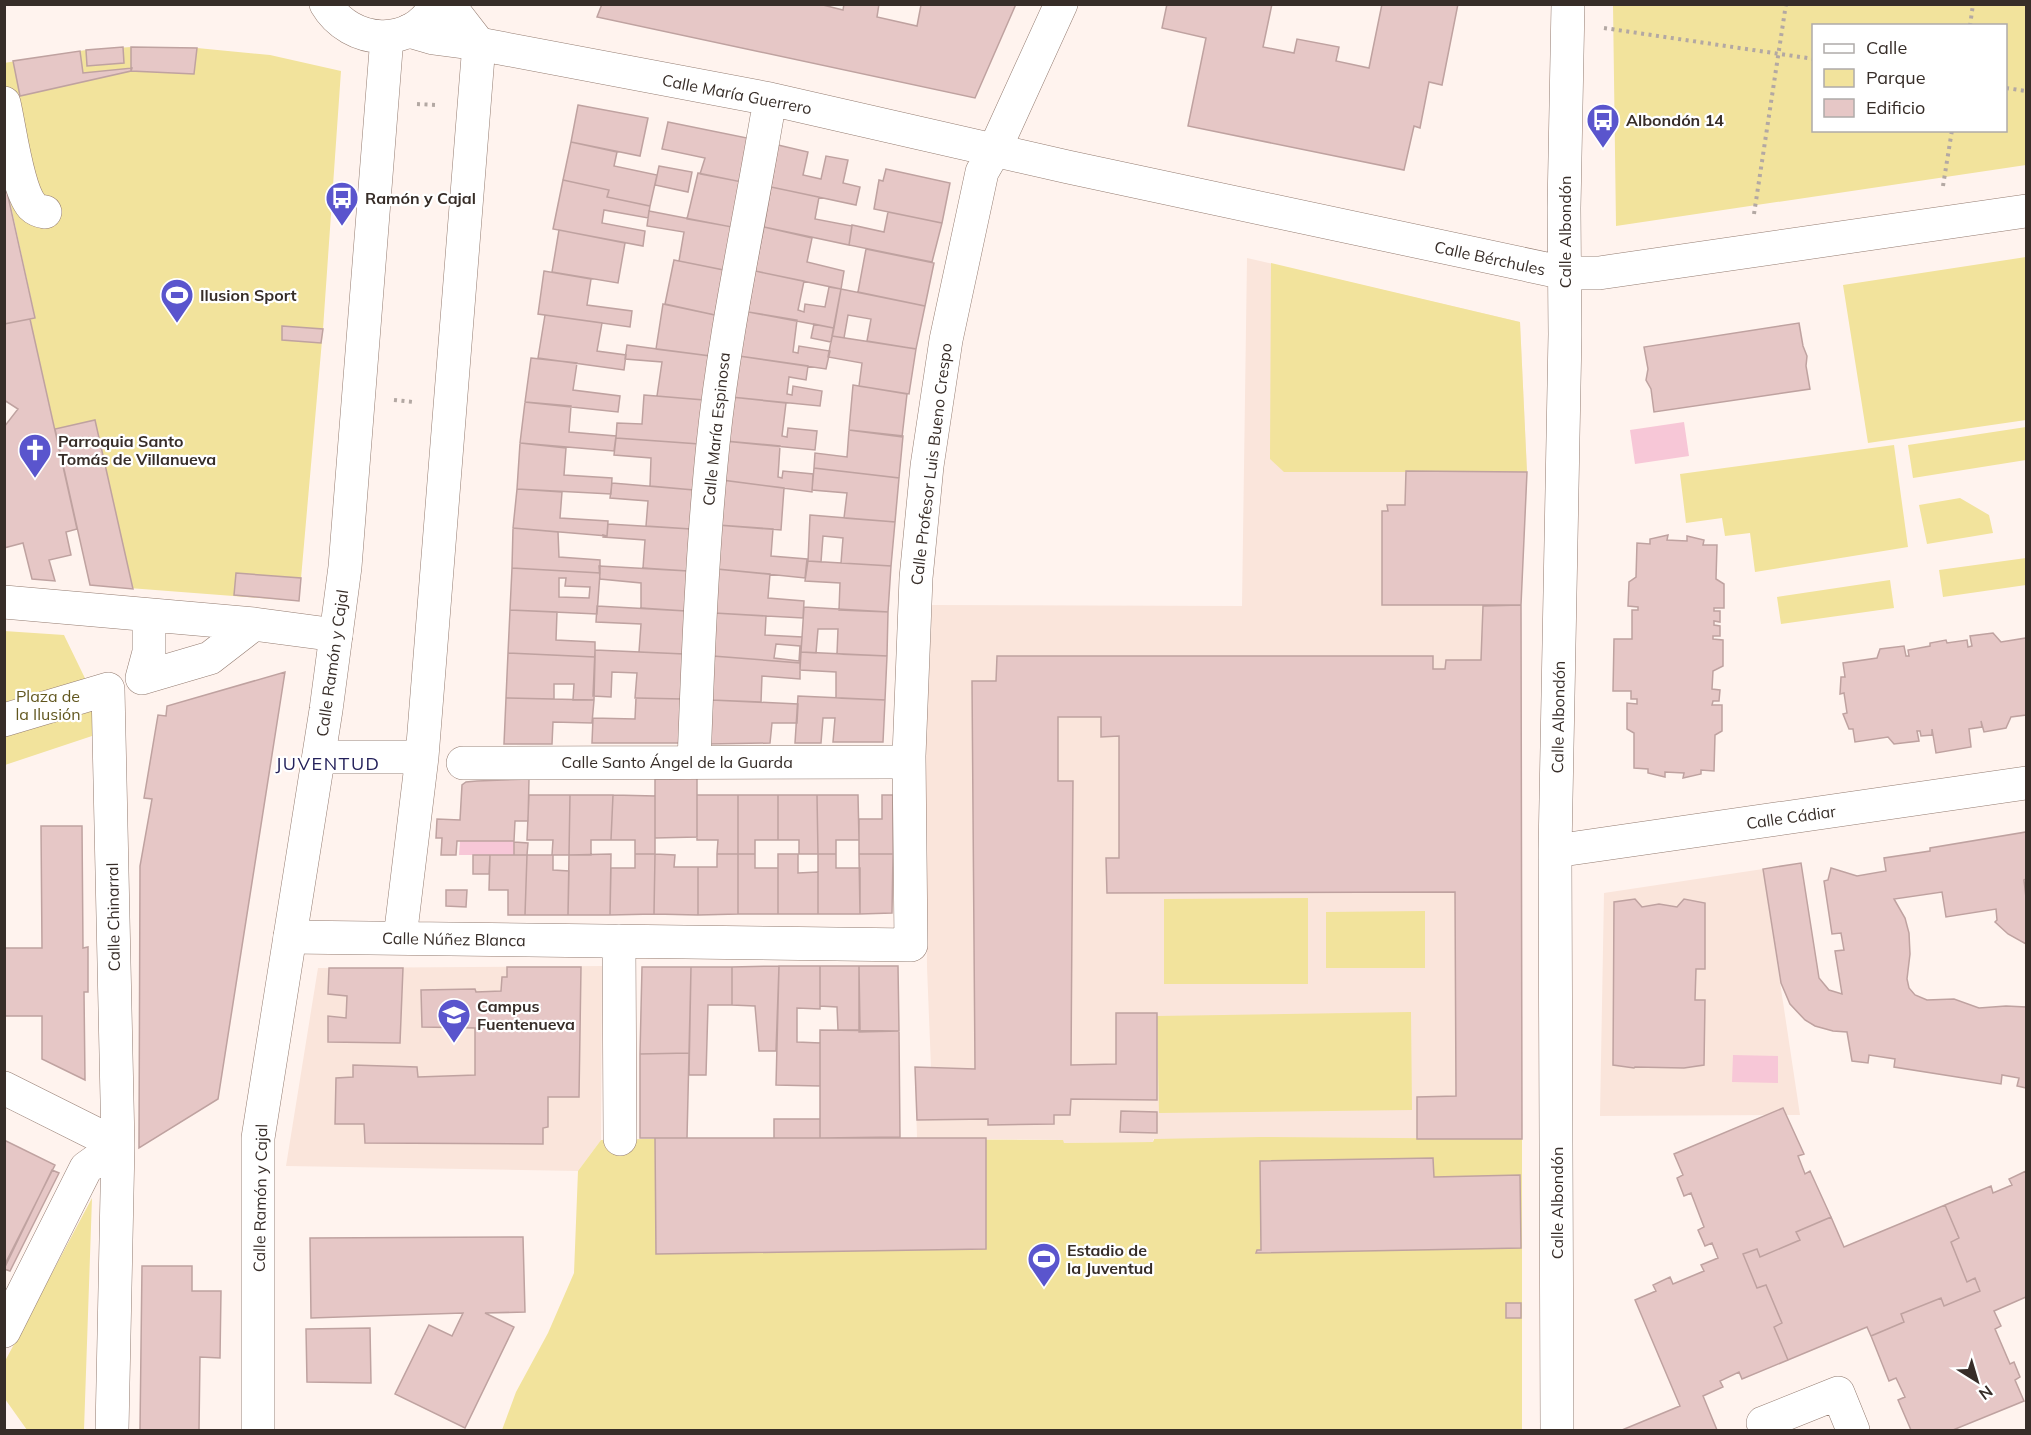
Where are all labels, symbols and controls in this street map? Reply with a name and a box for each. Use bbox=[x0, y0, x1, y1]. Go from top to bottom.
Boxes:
legend bbox=[1812, 24, 2007, 132]
text: Calle bbox=[1866, 36, 1907, 59]
text: Parque bbox=[1866, 66, 1925, 89]
street label: Calle María Guerrero bbox=[660, 70, 814, 118]
text: Edificio bbox=[1866, 96, 1925, 119]
bus stop icon: Albondón 14 bbox=[1585, 102, 1621, 149]
place label: Albondón 14 bbox=[1626, 110, 1724, 130]
street label: Calle Albondón bbox=[1555, 176, 1575, 288]
bus stop icon: Ramón y Cajal bbox=[324, 180, 360, 227]
place label: Ramón y Cajal bbox=[365, 188, 476, 208]
street label: Calle Bérchules bbox=[1433, 236, 1547, 280]
sports icon: Ilusion Sport bbox=[159, 277, 195, 324]
place label: Ilusion Sport bbox=[200, 285, 296, 305]
street label: Calle Profesor Luis Bueno Crespo bbox=[906, 342, 956, 586]
street label: Calle María Espinosa bbox=[698, 351, 734, 507]
place label: Parroquia Santo Tomás de Villanueva bbox=[58, 431, 216, 469]
church icon: Parroquia Santo Tomás de Villanueva bbox=[17, 432, 53, 479]
street label: Calle Ramón y Cajal bbox=[312, 588, 352, 738]
street label: Calle Albondón bbox=[1547, 661, 1569, 773]
park label: Plaza de la Ilusión bbox=[15, 686, 81, 724]
district label: JUVENTUD bbox=[275, 752, 381, 775]
street label: Calle Santo Ángel de la Guarda bbox=[561, 752, 793, 772]
street label: Calle Cádiar bbox=[1745, 801, 1837, 833]
street label: Calle Chinarral bbox=[102, 862, 124, 972]
street label: Calle Núñez Blanca bbox=[382, 928, 526, 950]
place label: Campus Fuentenueva bbox=[477, 996, 575, 1034]
school or university icon: Campus Fuentenueva bbox=[436, 997, 472, 1044]
street label: Calle Ramón y Cajal bbox=[249, 1124, 271, 1272]
street label: Calle Albondón bbox=[1547, 1147, 1567, 1259]
place label: Estadio de la Juventud bbox=[1067, 1240, 1153, 1278]
sports icon: Estadio de la Juventud bbox=[1026, 1241, 1062, 1288]
north arrow bbox=[1947, 1351, 2007, 1411]
text: N bbox=[1975, 1381, 1997, 1405]

